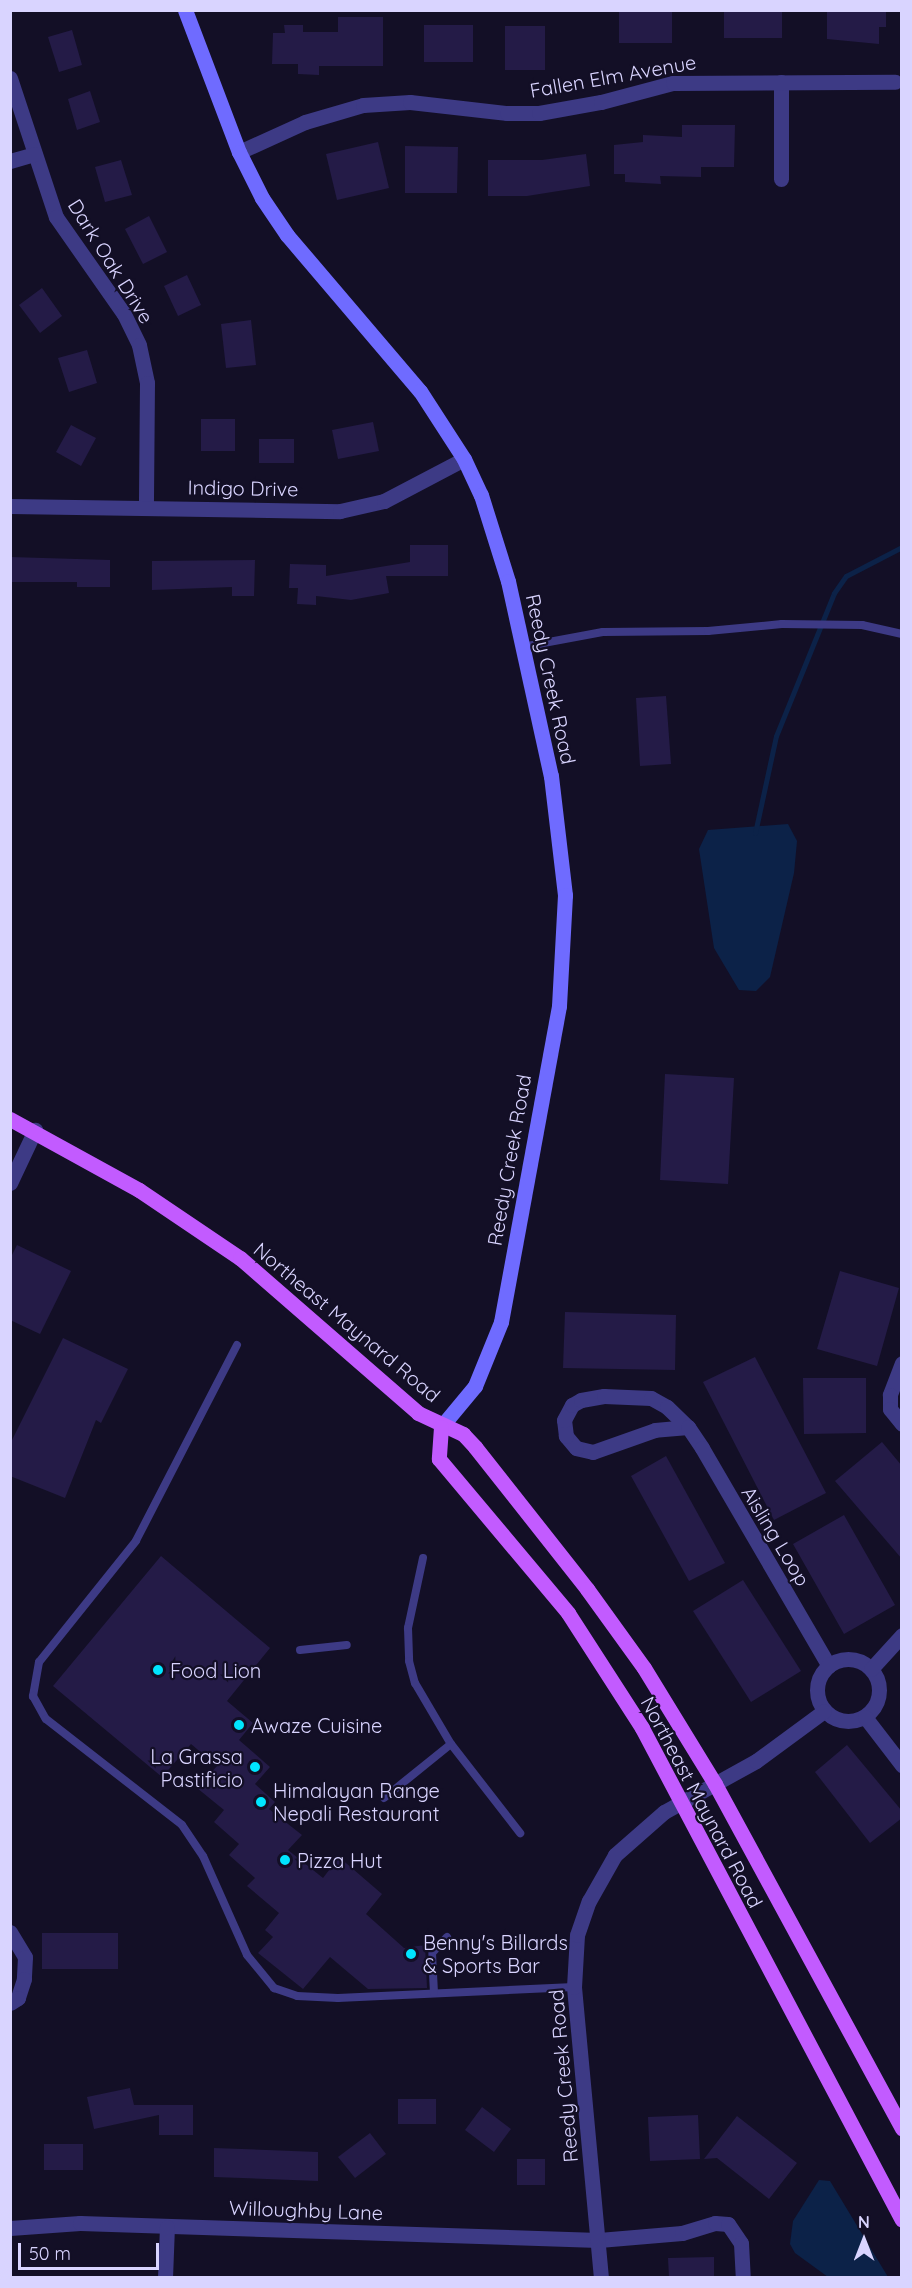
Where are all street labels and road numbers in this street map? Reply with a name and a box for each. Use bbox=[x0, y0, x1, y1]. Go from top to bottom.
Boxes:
street label: Fallen Elm Avenue bbox=[528, 50, 698, 102]
street label: Dark Oak Drive bbox=[63, 194, 159, 328]
street label: Indigo Drive bbox=[187, 475, 299, 501]
street label: Reedy Creek Road bbox=[521, 592, 581, 766]
street label: Reedy Creek Road bbox=[482, 1072, 536, 1248]
street label: Northeast Maynard Road bbox=[249, 1237, 445, 1407]
street label: Aisling Loop bbox=[737, 1482, 815, 1590]
street label: Northeast Maynard Road bbox=[636, 1692, 768, 1912]
street label: Reedy Creek Road bbox=[543, 1989, 583, 2163]
street label: Willoughby Lane bbox=[228, 2195, 384, 2225]

